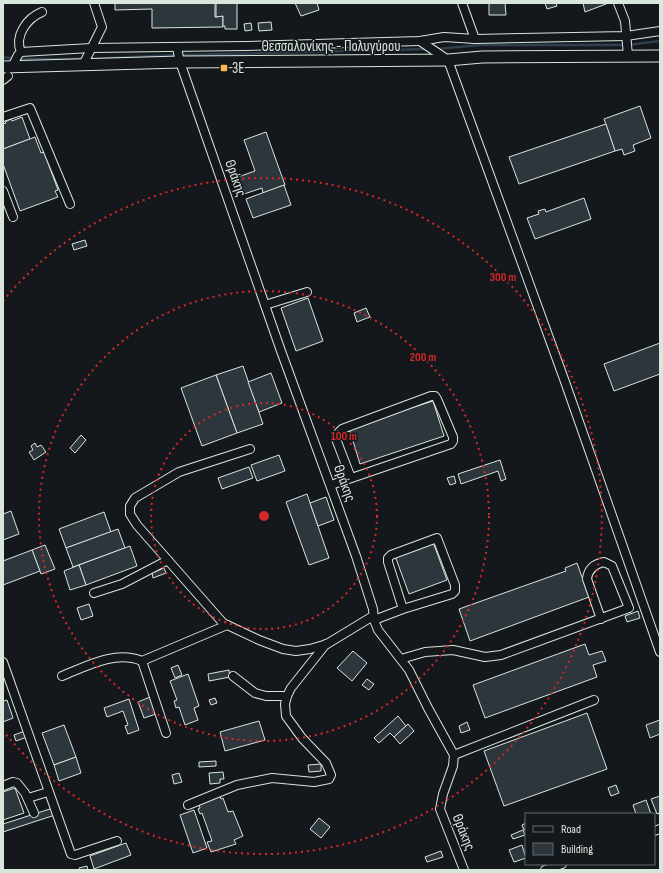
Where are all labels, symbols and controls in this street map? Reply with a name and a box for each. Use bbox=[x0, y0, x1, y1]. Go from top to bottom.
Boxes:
street label: Θεσσαλονίκης - Πολυγύρου bbox=[261, 37, 401, 56]
place label: 3Ε bbox=[232, 59, 244, 78]
marker: 3Ε bbox=[219, 63, 229, 73]
street label: Θράκης bbox=[220, 157, 251, 199]
text: 300 m bbox=[490, 270, 516, 285]
text: 200 m bbox=[410, 350, 436, 365]
text: 100 m bbox=[331, 429, 357, 444]
street label: Θράκης bbox=[329, 462, 360, 504]
centre of rings bbox=[257, 509, 271, 523]
street label: Θράκης bbox=[448, 811, 480, 853]
legend bbox=[525, 813, 655, 865]
text: Road bbox=[561, 822, 581, 837]
text: Building bbox=[561, 842, 593, 857]

